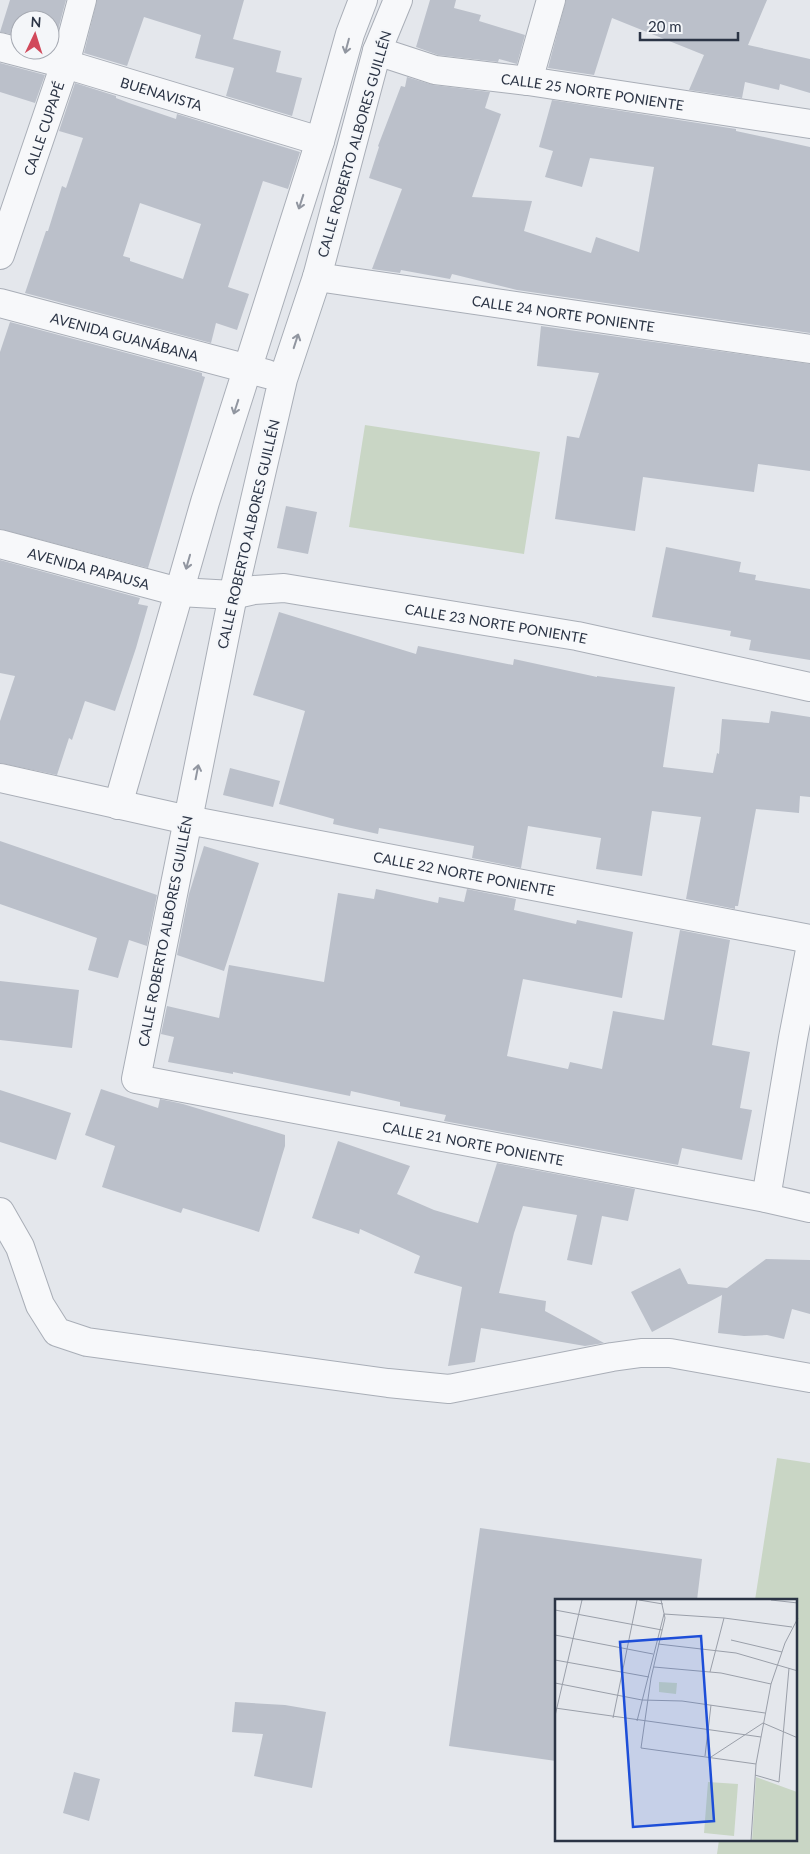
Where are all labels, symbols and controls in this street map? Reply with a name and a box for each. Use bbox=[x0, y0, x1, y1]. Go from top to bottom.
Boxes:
north arrow bbox=[10, 10, 60, 60]
scale bar bbox=[640, 10, 738, 42]
text: N bbox=[30, 13, 42, 30]
text: 20 m bbox=[648, 17, 682, 35]
street label: CALLE ROBERTO ALBORES GUILLÉN bbox=[313, 29, 395, 259]
one-way arrow bbox=[341, 37, 351, 53]
street label: CALLE 25 NORTE PONIENTE bbox=[500, 69, 685, 113]
street label: BUENAVISTA bbox=[119, 73, 205, 114]
street label: CALLE CUPAPÉ bbox=[19, 79, 67, 177]
one-way arrow bbox=[295, 193, 305, 209]
street label: CALLE 24 NORTE PONIENTE bbox=[471, 291, 656, 335]
street label: AVENIDA GUANÁBANA bbox=[49, 308, 201, 364]
one-way arrow bbox=[291, 333, 301, 349]
one-way arrow bbox=[231, 398, 240, 414]
street label: CALLE ROBERTO ALBORES GUILLÉN bbox=[213, 418, 283, 650]
street label: AVENIDA PAPAUSA bbox=[26, 543, 152, 592]
one-way arrow bbox=[182, 553, 192, 569]
street label: CALLE 23 NORTE PONIENTE bbox=[404, 599, 589, 647]
one-way arrow bbox=[193, 764, 203, 780]
street label: CALLE ROBERTO ALBORES GUILLÉN bbox=[134, 814, 196, 1048]
street label: CALLE 22 NORTE PONIENTE bbox=[372, 847, 557, 899]
street label: CALLE 21 NORTE PONIENTE bbox=[381, 1117, 565, 1168]
inset map bbox=[555, 1599, 798, 1842]

